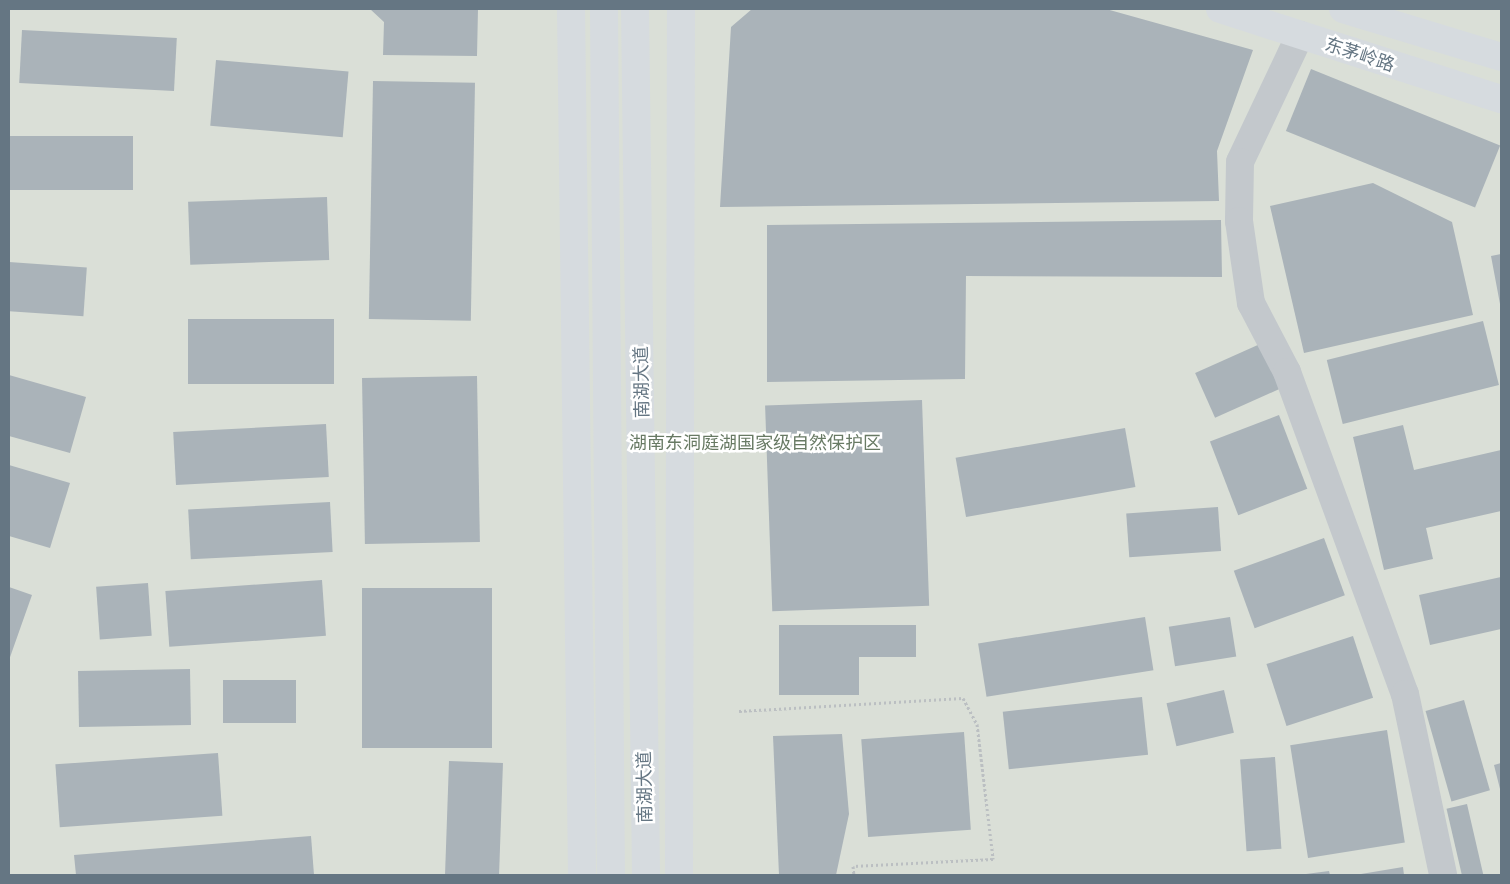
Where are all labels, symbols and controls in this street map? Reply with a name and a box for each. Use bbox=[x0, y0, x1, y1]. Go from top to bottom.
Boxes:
street label: 东茅岭路 bbox=[1322, 33, 1398, 75]
street label: 南湖大道 bbox=[630, 346, 652, 418]
park label: 湖南东洞庭湖国家级自然保护区 bbox=[629, 431, 881, 453]
street label: 南湖大道 bbox=[633, 751, 655, 823]

